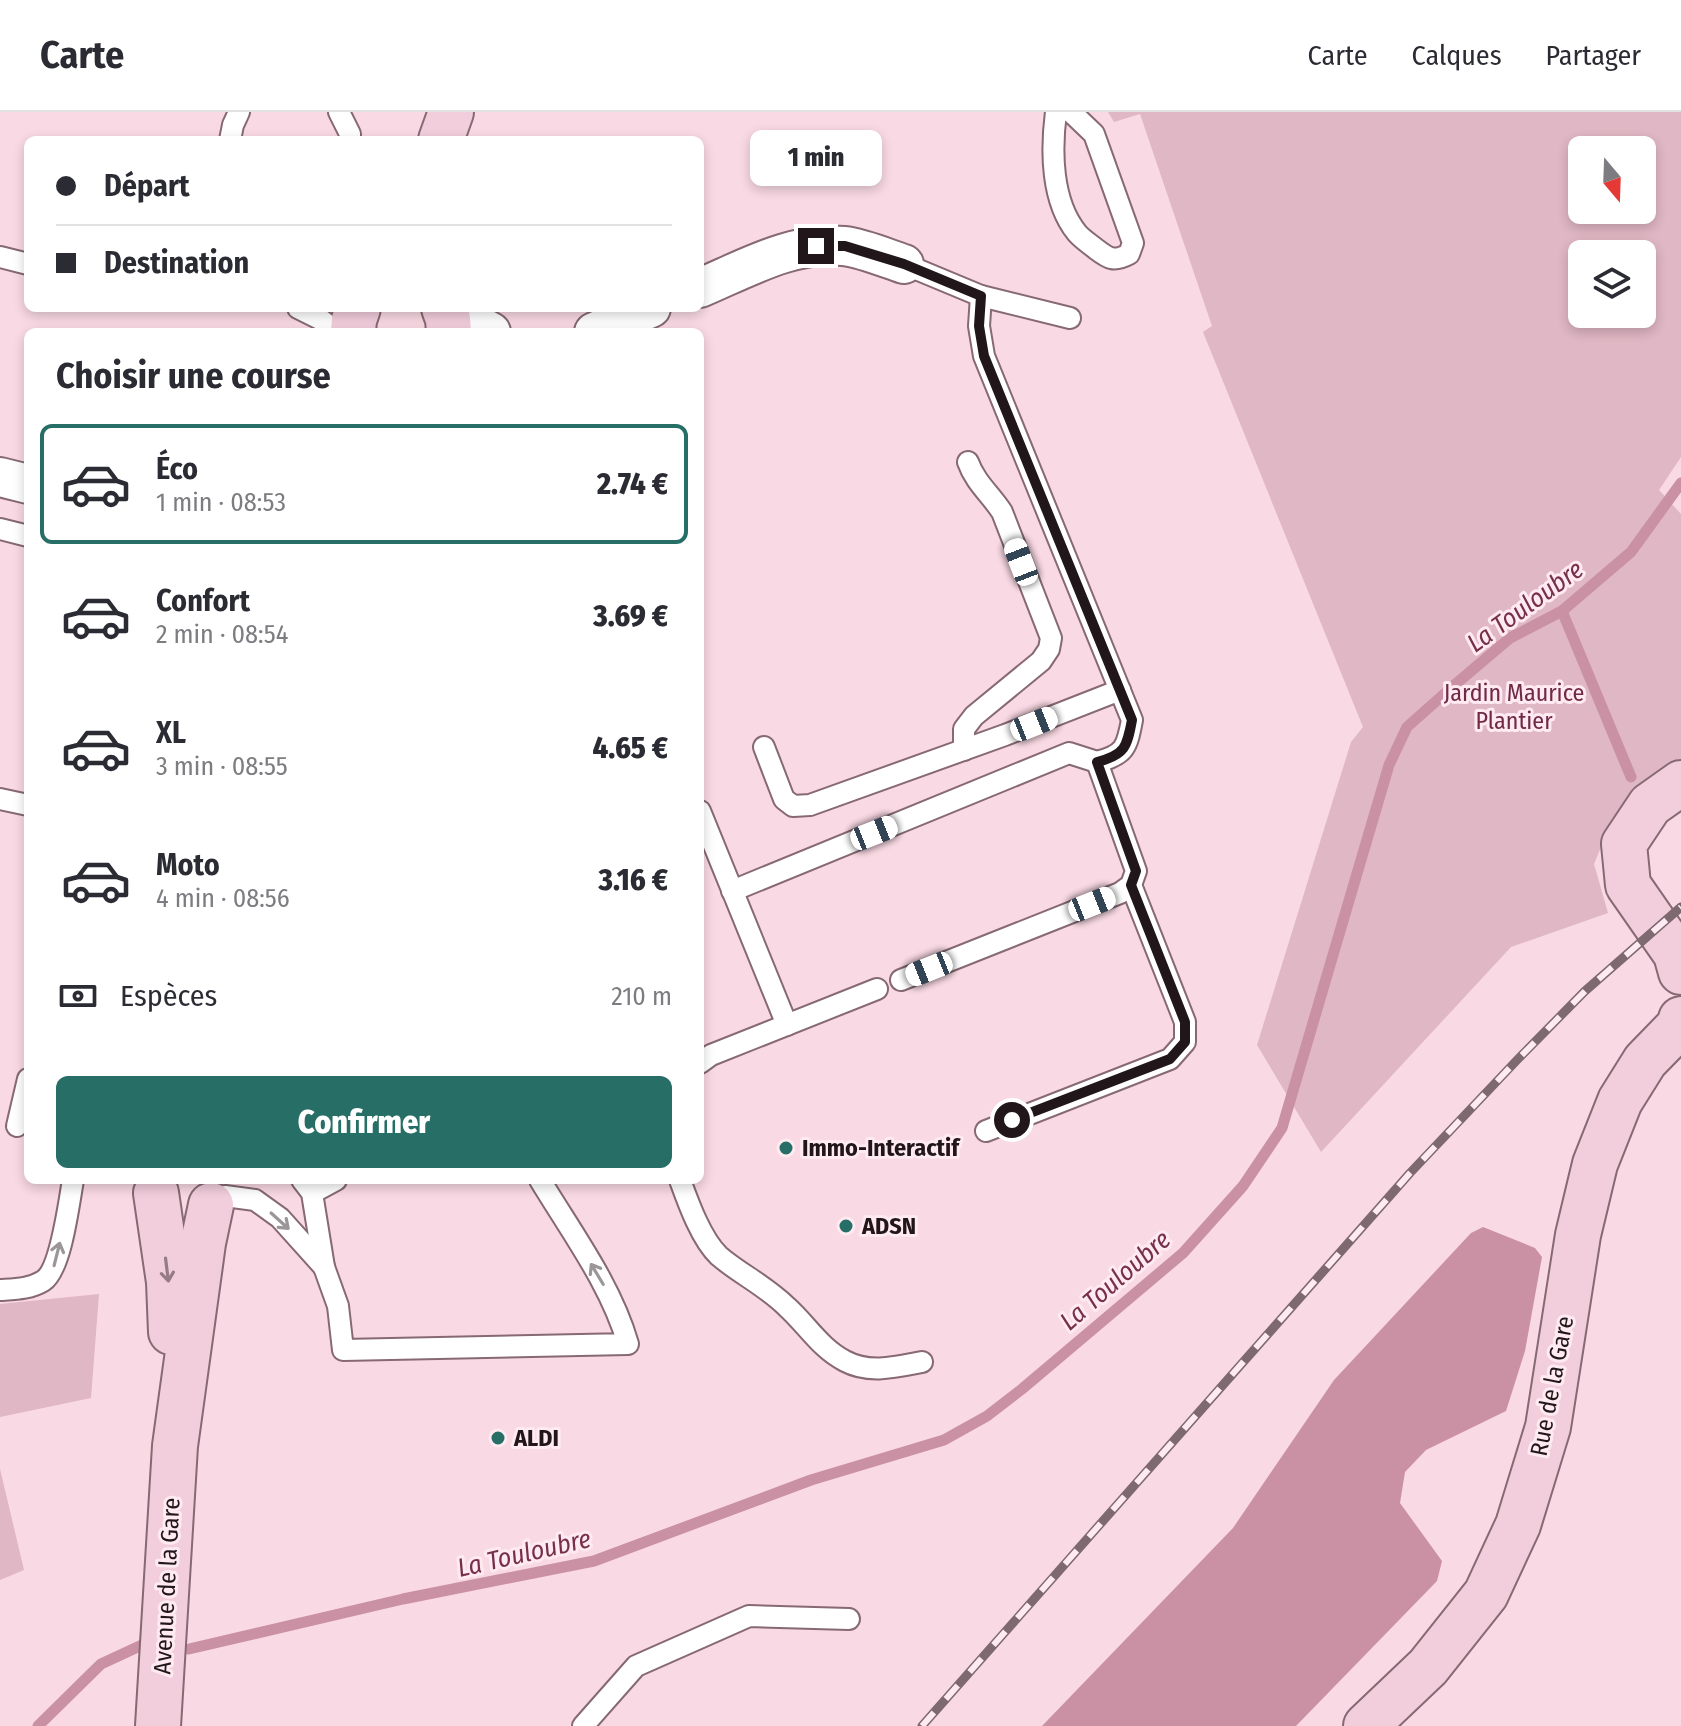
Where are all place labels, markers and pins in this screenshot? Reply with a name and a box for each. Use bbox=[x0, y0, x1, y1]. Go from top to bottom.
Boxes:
place label: Immo-Interactif bbox=[802, 1134, 961, 1162]
marker: Immo-Interactif bbox=[777, 1139, 795, 1157]
place label: ADSN bbox=[861, 1212, 916, 1240]
marker: ADSN bbox=[837, 1217, 855, 1235]
place label: ALDI bbox=[513, 1424, 559, 1452]
marker: ALDI bbox=[489, 1429, 507, 1447]

